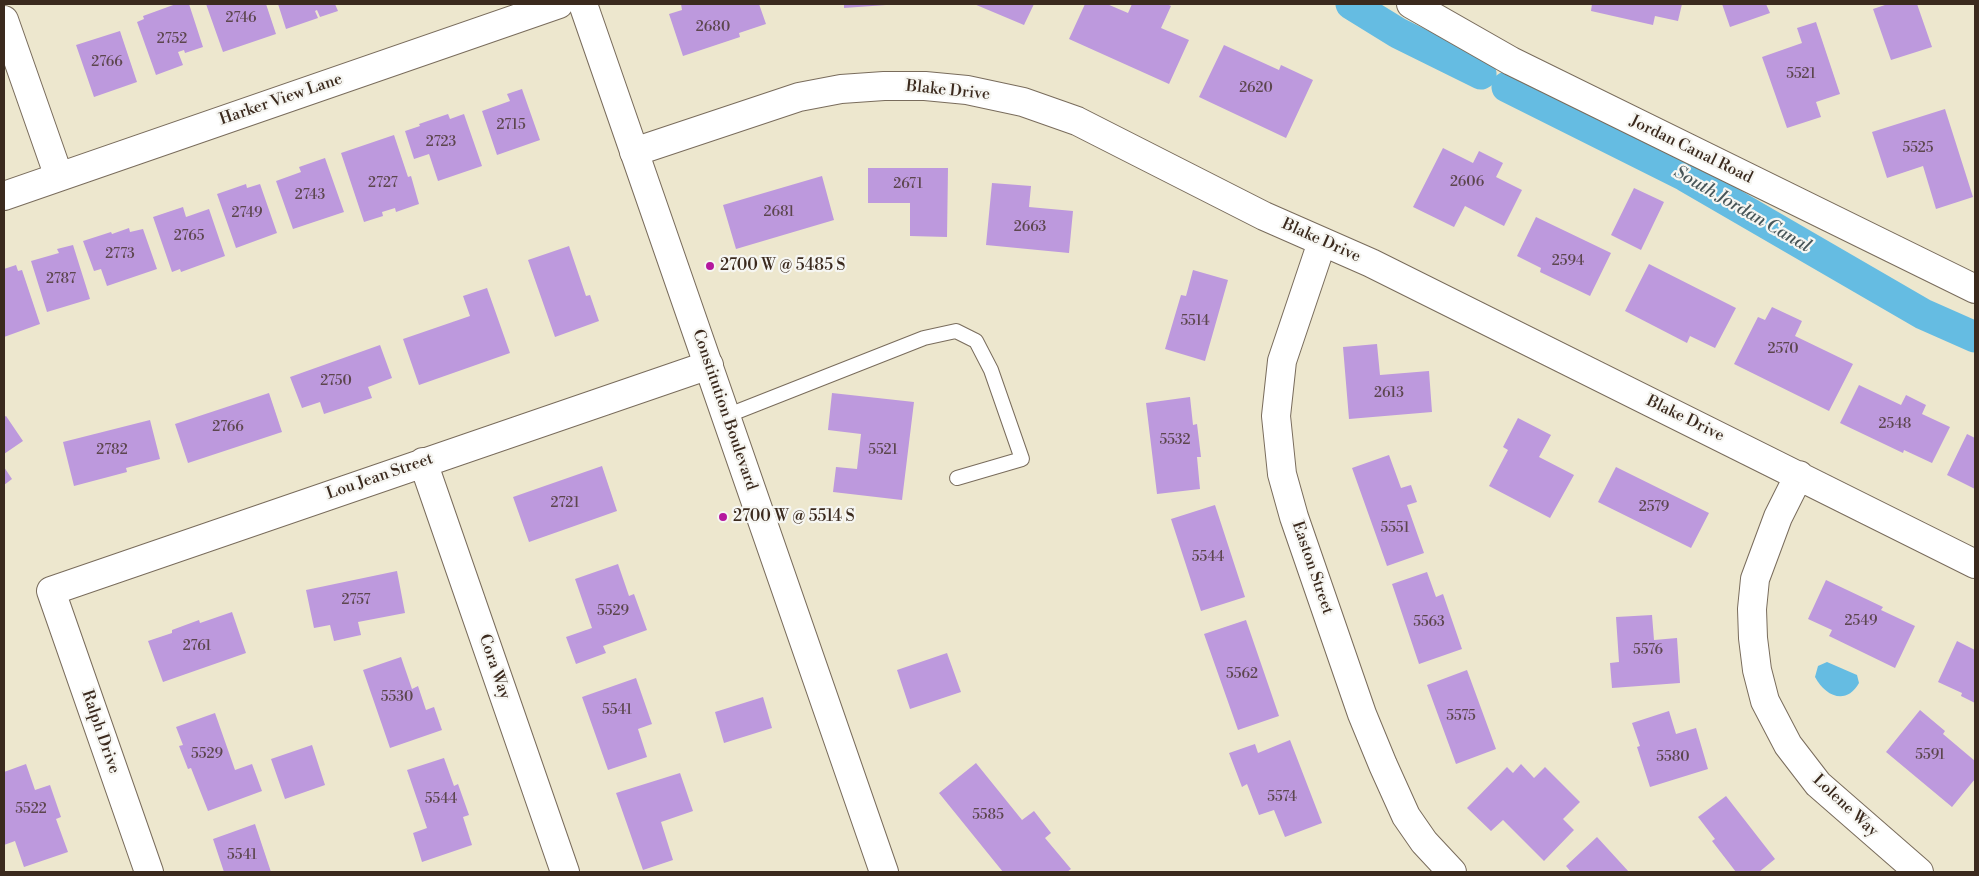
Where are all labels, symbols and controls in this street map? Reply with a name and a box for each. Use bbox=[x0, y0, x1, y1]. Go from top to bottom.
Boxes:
house number: 2746 bbox=[225, 11, 257, 27]
house number: 2680 bbox=[696, 20, 730, 36]
house number: 2752 bbox=[157, 32, 187, 48]
house number: 2766 bbox=[91, 55, 123, 71]
house number: 5521 bbox=[1786, 67, 1816, 83]
street label: Harker View Lane bbox=[217, 70, 345, 130]
street label: Blake Drive bbox=[905, 77, 991, 105]
house number: 2620 bbox=[1239, 81, 1273, 97]
street label: Jordan Canal Road bbox=[1626, 112, 1756, 188]
house number: 2715 bbox=[496, 118, 526, 134]
house number: 2723 bbox=[426, 135, 456, 151]
house number: 5525 bbox=[1902, 141, 1934, 157]
water label: South Jordan Canal bbox=[1670, 162, 1814, 258]
house number: 2606 bbox=[1450, 175, 1484, 191]
house number: 2727 bbox=[368, 176, 398, 192]
house number: 2671 bbox=[893, 177, 923, 193]
house number: 2743 bbox=[295, 188, 325, 204]
house number: 2681 bbox=[764, 205, 794, 221]
house number: 2749 bbox=[231, 206, 263, 222]
street label: Blake Drive bbox=[1279, 215, 1363, 267]
house number: 2663 bbox=[1014, 220, 1046, 236]
house number: 2765 bbox=[174, 229, 204, 245]
house number: 2773 bbox=[105, 247, 135, 263]
house number: 2594 bbox=[1552, 254, 1584, 270]
place label: 2700 W @ 5485 S bbox=[720, 256, 845, 276]
marker: 2700 W @ 5485 S bbox=[704, 260, 716, 272]
house number: 2787 bbox=[46, 272, 76, 288]
house number: 5514 bbox=[1180, 314, 1210, 330]
street label: Constitution Boulevard bbox=[687, 327, 761, 493]
house number: 2570 bbox=[1767, 342, 1799, 358]
house number: 2750 bbox=[320, 374, 352, 390]
house number: 2613 bbox=[1374, 386, 1404, 402]
street label: Blake Drive bbox=[1643, 392, 1727, 446]
house number: 2548 bbox=[1879, 417, 1911, 433]
house number: 2766 bbox=[212, 420, 244, 436]
house number: 5532 bbox=[1159, 433, 1191, 449]
house number: 2782 bbox=[96, 443, 128, 459]
house number: 5521 bbox=[868, 443, 898, 459]
street label: Lou Jean Street bbox=[324, 450, 436, 504]
house number: 2721 bbox=[551, 496, 579, 512]
house number: 2579 bbox=[1639, 500, 1669, 516]
place label: 2700 W @ 5514 S bbox=[733, 507, 855, 527]
marker: 2700 W @ 5514 S bbox=[717, 511, 729, 523]
street label: Easton Street bbox=[1287, 519, 1337, 617]
house number: 5551 bbox=[1380, 521, 1410, 537]
house number: 5544 bbox=[1192, 550, 1224, 566]
house number: 2757 bbox=[342, 593, 370, 609]
house number: 5529 bbox=[597, 604, 629, 620]
house number: 2549 bbox=[1845, 614, 1877, 630]
house number: 5563 bbox=[1413, 615, 1445, 631]
street label: Cora Way bbox=[474, 632, 514, 702]
house number: 2761 bbox=[183, 639, 211, 655]
house number: 5576 bbox=[1633, 643, 1663, 659]
house number: 5562 bbox=[1226, 667, 1258, 683]
street label: Ralph Drive bbox=[77, 688, 123, 776]
house number: 5530 bbox=[381, 690, 413, 706]
house number: 5541 bbox=[602, 703, 632, 719]
house number: 5575 bbox=[1446, 709, 1476, 725]
house number: 5529 bbox=[191, 747, 223, 763]
house number: 5591 bbox=[1915, 748, 1945, 764]
house number: 5580 bbox=[1656, 750, 1690, 766]
street label: Lolene Way bbox=[1808, 771, 1882, 841]
house number: 5574 bbox=[1267, 790, 1297, 806]
house number: 5544 bbox=[425, 792, 457, 808]
house number: 5522 bbox=[15, 802, 47, 818]
house number: 5585 bbox=[972, 808, 1004, 824]
house number: 5541 bbox=[227, 848, 257, 864]

